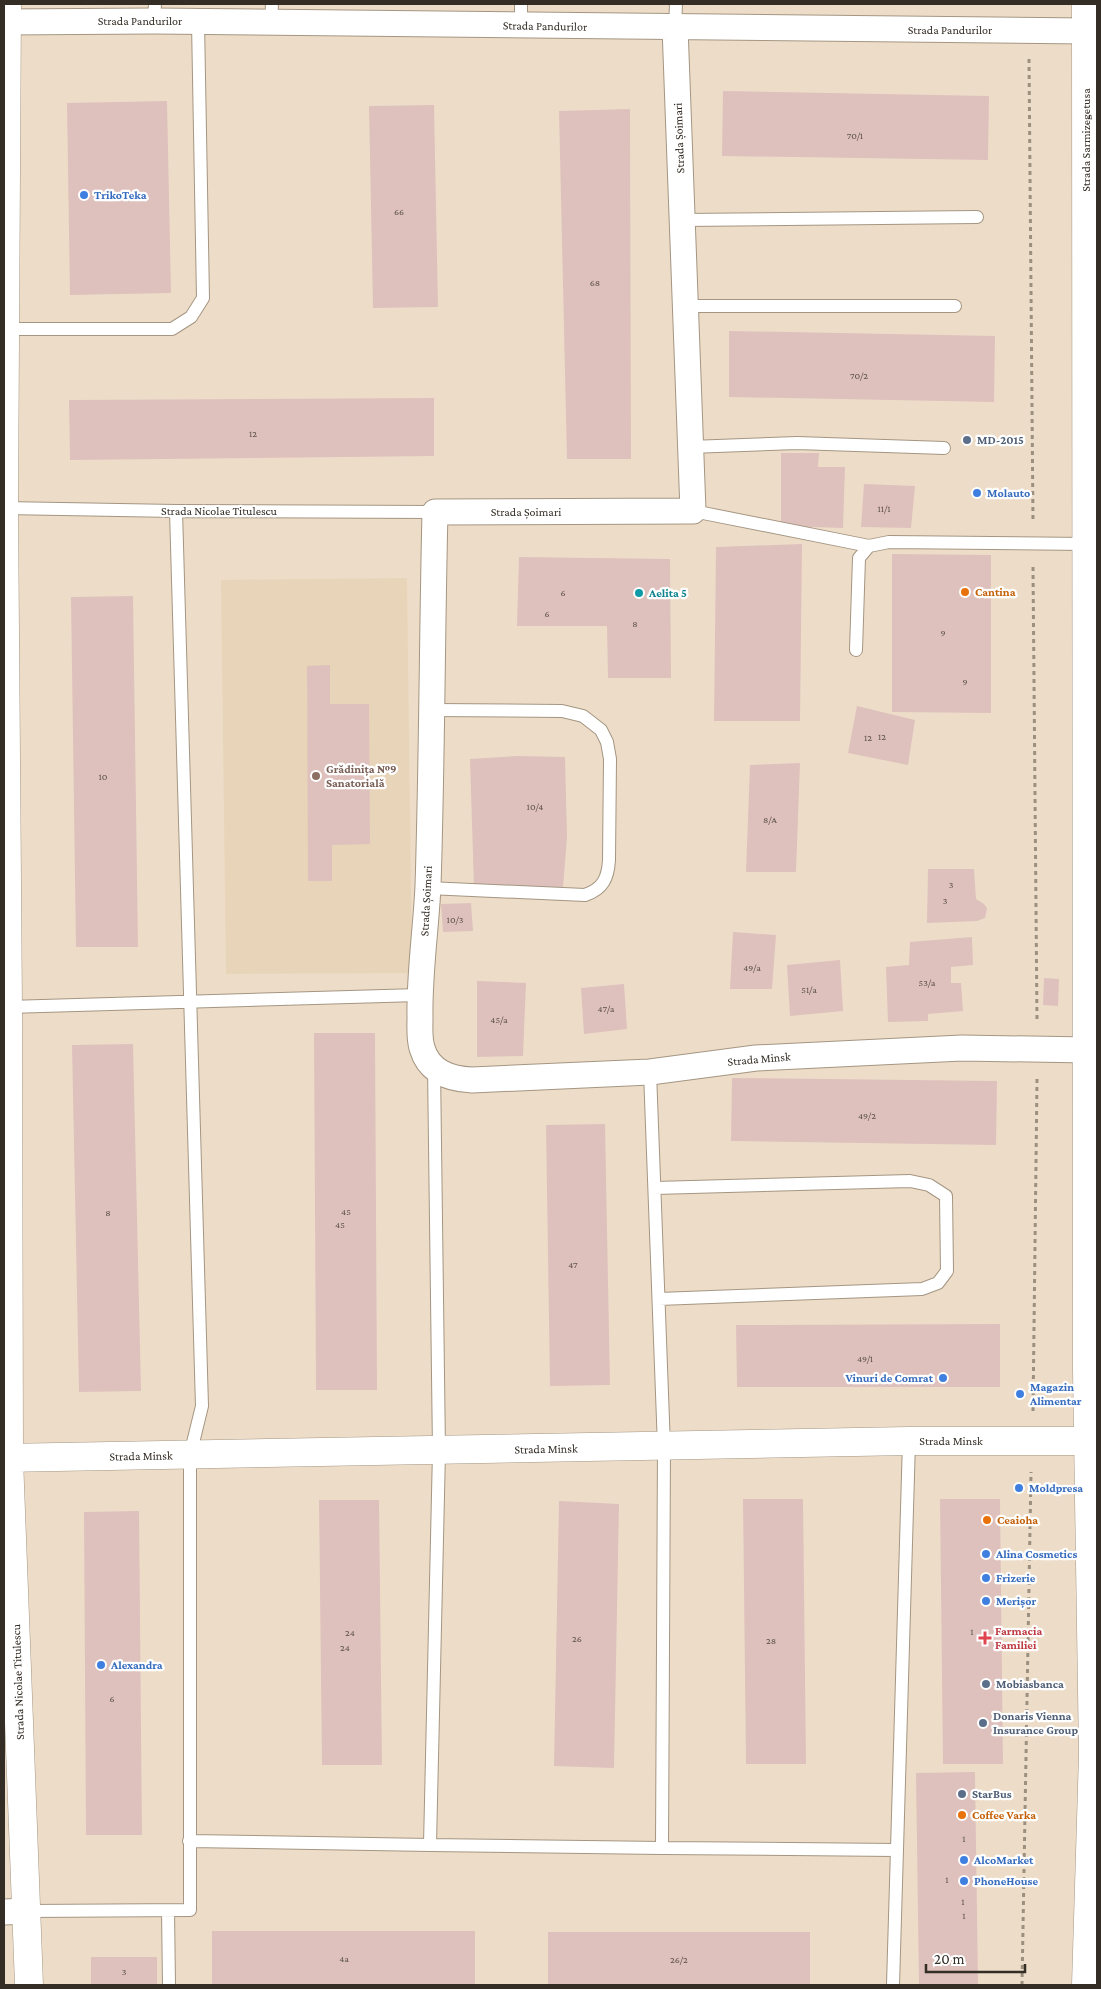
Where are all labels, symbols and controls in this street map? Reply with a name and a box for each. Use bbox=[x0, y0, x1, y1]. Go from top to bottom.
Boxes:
street label: Strada Pandurilor bbox=[98, 14, 183, 28]
street label: Strada Pandurilor bbox=[503, 18, 588, 34]
street label: Strada Pandurilor bbox=[908, 23, 993, 37]
street label: Strada Sarmizegetusa bbox=[1079, 88, 1093, 192]
street label: Strada Șoimari bbox=[671, 102, 688, 174]
house number: 70/1 bbox=[847, 130, 863, 141]
place label: TrikoTeka bbox=[94, 188, 147, 202]
marker: TrikoTeka bbox=[78, 189, 90, 201]
house number: 66 bbox=[394, 206, 404, 217]
house number: 68 bbox=[590, 277, 600, 288]
house number: 70/2 bbox=[850, 370, 868, 381]
house number: 12 bbox=[249, 428, 257, 439]
place label: MD-2015 bbox=[977, 433, 1024, 447]
marker: MD-2015 bbox=[961, 434, 973, 446]
place label: Molauto bbox=[987, 486, 1030, 500]
marker: Molauto bbox=[971, 487, 983, 499]
house number: 11/1 bbox=[878, 503, 890, 514]
street label: Strada Nicolae Titulescu bbox=[161, 504, 278, 518]
street label: Strada Șoimari bbox=[491, 505, 561, 520]
place label: Cantina bbox=[975, 585, 1016, 599]
place label: Aelita 5 bbox=[648, 586, 687, 600]
marker: Cantina bbox=[959, 586, 971, 598]
house number: 6 bbox=[560, 587, 566, 598]
marker: Aelita 5 bbox=[633, 587, 645, 599]
house number: 6 bbox=[544, 608, 550, 619]
house number: 8 bbox=[632, 618, 638, 629]
house number: 9 bbox=[940, 627, 946, 638]
house number: 9 bbox=[962, 676, 968, 687]
house number: 12 bbox=[878, 731, 886, 742]
house number: 12 bbox=[864, 732, 872, 743]
place label: Grădinița №9 Sanatorială bbox=[326, 762, 397, 790]
marker: Grădinița №9 Sanatorială bbox=[310, 770, 322, 782]
house number: 10 bbox=[99, 771, 108, 782]
house number: 10/4 bbox=[527, 801, 543, 812]
house number: 8/A bbox=[763, 814, 777, 825]
street label: Strada Șoimari bbox=[417, 865, 436, 937]
house number: 3 bbox=[949, 879, 954, 890]
house number: 3 bbox=[943, 895, 948, 906]
house number: 10/3 bbox=[447, 914, 464, 925]
house number: 49/a bbox=[743, 962, 761, 973]
house number: 53/a bbox=[919, 977, 936, 988]
house number: 51/a bbox=[801, 984, 817, 995]
house number: 47/a bbox=[598, 1003, 615, 1014]
house number: 45/a bbox=[490, 1014, 508, 1025]
street label: Strada Minsk bbox=[727, 1049, 791, 1069]
house number: 49/2 bbox=[858, 1110, 876, 1121]
house number: 45 bbox=[341, 1206, 351, 1217]
house number: 8 bbox=[105, 1207, 111, 1218]
house number: 45 bbox=[335, 1219, 345, 1230]
house number: 47 bbox=[568, 1259, 578, 1270]
house number: 49/1 bbox=[857, 1353, 873, 1364]
place label: Vinuri de Comrat bbox=[844, 1371, 934, 1385]
marker: Vinuri de Comrat bbox=[937, 1372, 949, 1384]
place label: Magazin Alimentar bbox=[1029, 1380, 1082, 1408]
marker: Magazin Alimentar bbox=[1014, 1388, 1026, 1400]
street label: Strada Minsk bbox=[919, 1434, 983, 1448]
street label: Strada Minsk bbox=[514, 1441, 578, 1457]
street label: Strada Minsk bbox=[109, 1448, 173, 1464]
place label: Moldpresa bbox=[1029, 1481, 1083, 1495]
marker: Moldpresa bbox=[1013, 1482, 1025, 1494]
place label: Ceaioha bbox=[997, 1513, 1038, 1527]
marker: Ceaioha bbox=[981, 1514, 993, 1526]
place label: Alina Cosmetics bbox=[995, 1547, 1077, 1561]
marker: Alina Cosmetics bbox=[980, 1548, 992, 1560]
place label: Frizerie bbox=[996, 1571, 1036, 1585]
marker: Frizerie bbox=[980, 1572, 992, 1584]
place label: Merișor bbox=[996, 1594, 1036, 1608]
marker: Merișor bbox=[980, 1595, 992, 1607]
street label: Strada Nicolae Titulescu bbox=[9, 1623, 27, 1740]
place label: Farmacia Familiei bbox=[995, 1624, 1042, 1652]
house number: 1 bbox=[970, 1626, 974, 1637]
house number: 24 bbox=[345, 1627, 355, 1638]
marker: Farmacia Familiei bbox=[979, 1632, 991, 1644]
house number: 26 bbox=[572, 1633, 582, 1644]
house number: 28 bbox=[766, 1635, 776, 1646]
house number: 24 bbox=[340, 1642, 350, 1653]
place label: Alexandra bbox=[110, 1658, 163, 1672]
marker: Alexandra bbox=[95, 1659, 107, 1671]
place label: Mobiasbanca bbox=[996, 1677, 1064, 1691]
marker: Mobiasbanca bbox=[980, 1678, 992, 1690]
house number: 6 bbox=[109, 1693, 115, 1704]
place label: Donaris Vienna Insurance Group bbox=[993, 1709, 1078, 1737]
marker: Donaris Vienna Insurance Group bbox=[977, 1717, 989, 1729]
place label: StarBus bbox=[972, 1787, 1012, 1801]
marker: StarBus bbox=[956, 1788, 968, 1800]
place label: Coffee Varka bbox=[972, 1808, 1036, 1822]
marker: Coffee Varka bbox=[956, 1809, 968, 1821]
house number: 1 bbox=[962, 1833, 966, 1844]
place label: AlcoMarket bbox=[973, 1853, 1034, 1867]
marker: AlcoMarket bbox=[958, 1854, 970, 1866]
house number: 1 bbox=[945, 1874, 949, 1885]
place label: PhoneHouse bbox=[974, 1874, 1038, 1888]
marker: PhoneHouse bbox=[958, 1875, 970, 1887]
house number: 1 bbox=[961, 1896, 965, 1907]
house number: 1 bbox=[962, 1910, 966, 1921]
scale bar bbox=[926, 1942, 1025, 1974]
text: 20 m bbox=[934, 1951, 965, 1967]
house number: 4a bbox=[339, 1953, 349, 1964]
house number: 26/2 bbox=[670, 1954, 688, 1965]
house number: 3 bbox=[122, 1966, 127, 1977]

